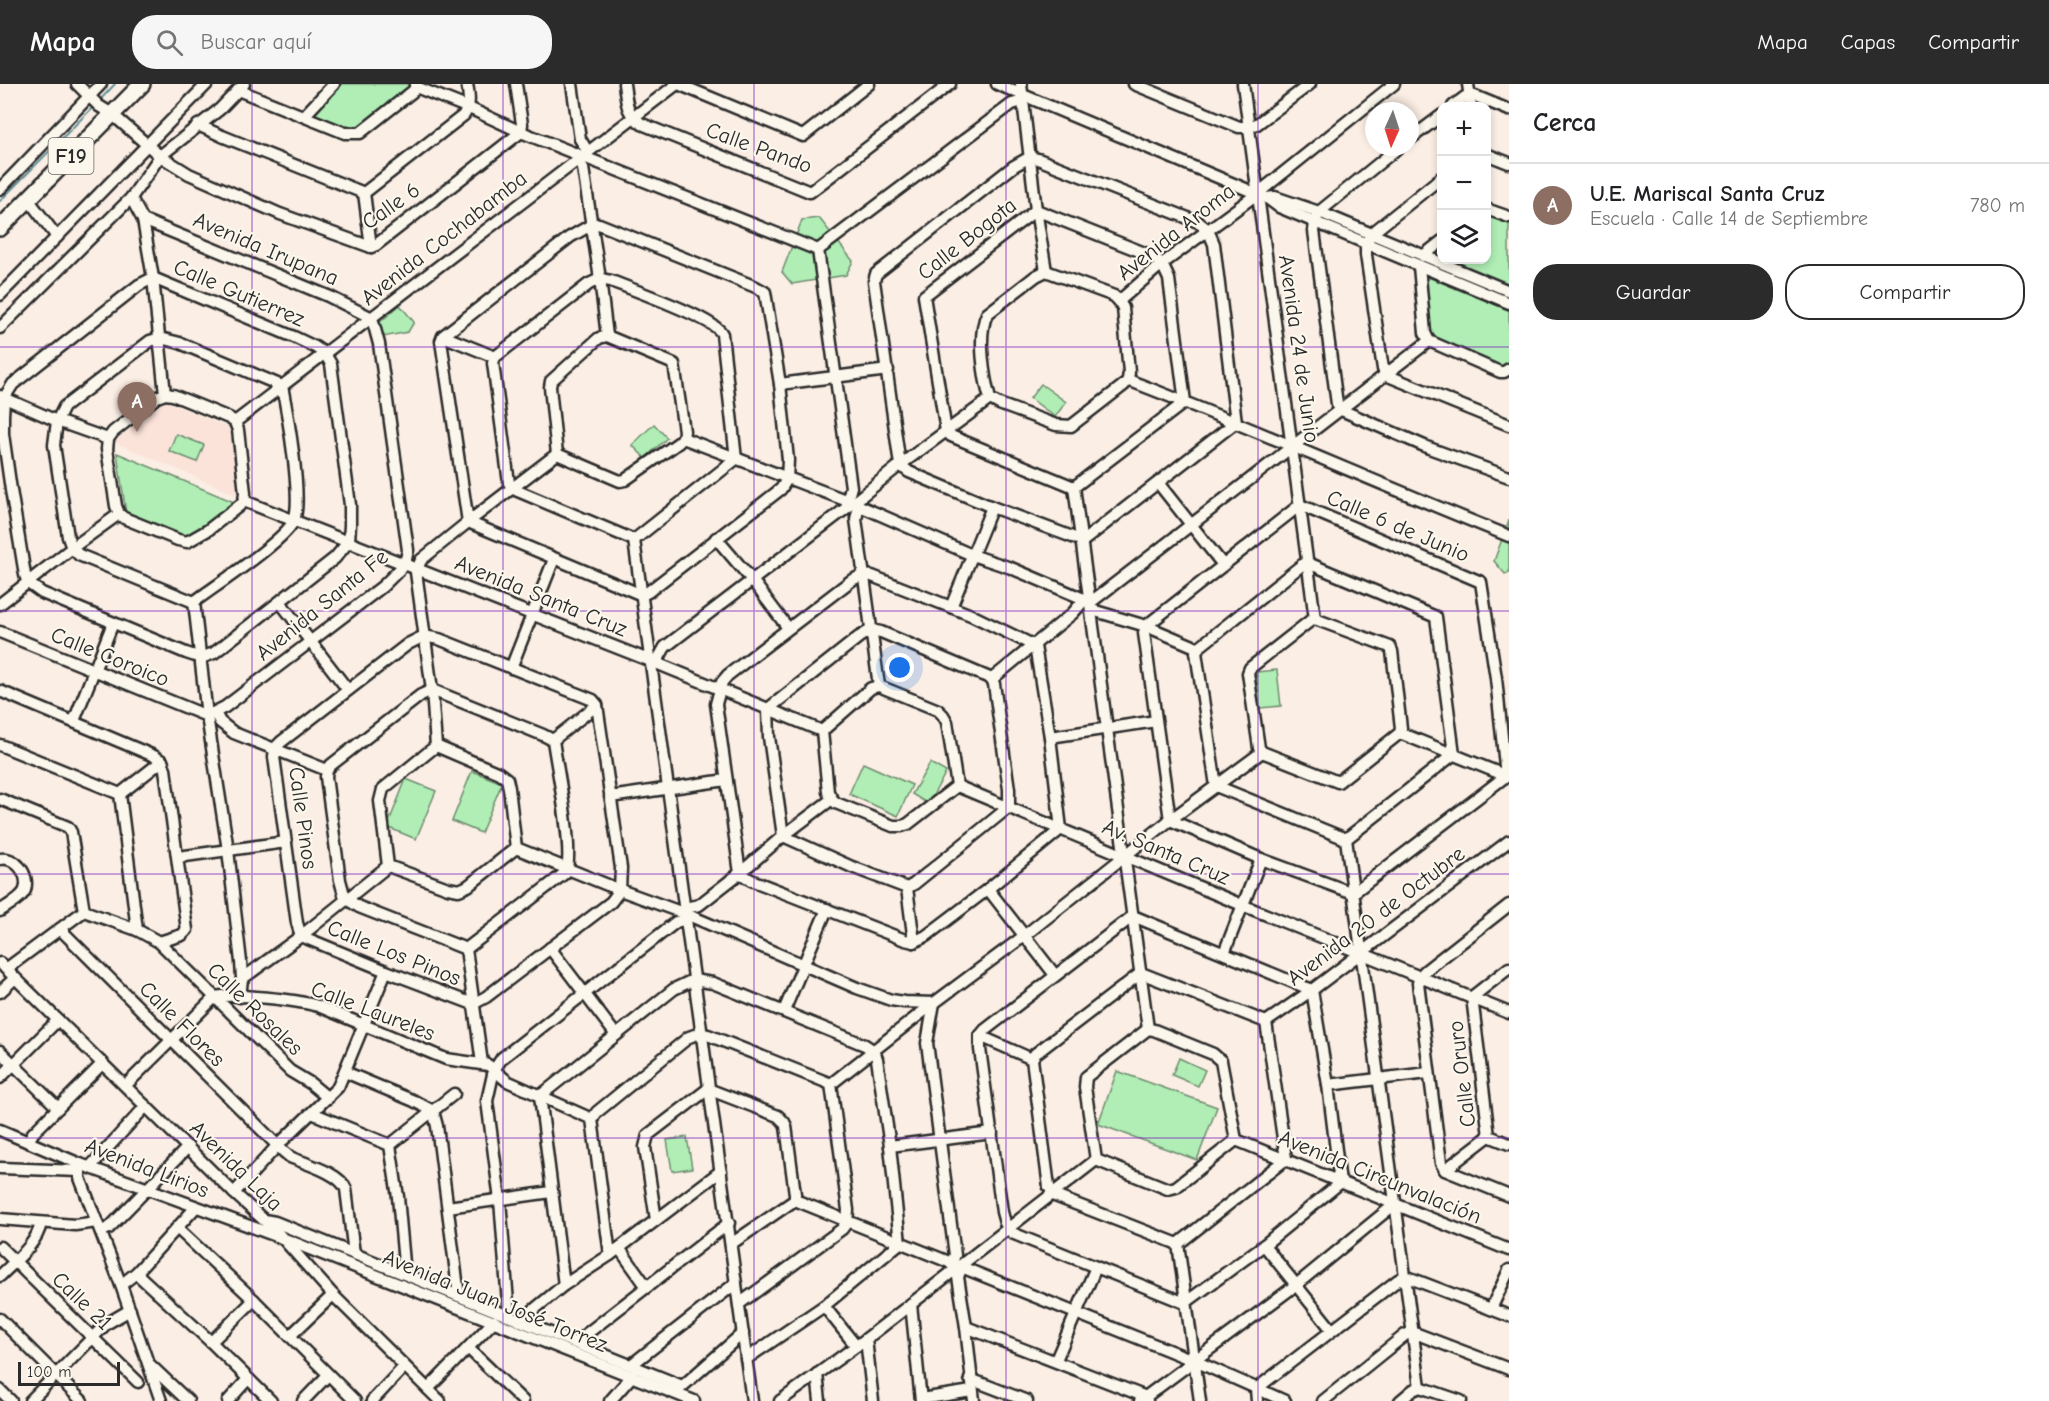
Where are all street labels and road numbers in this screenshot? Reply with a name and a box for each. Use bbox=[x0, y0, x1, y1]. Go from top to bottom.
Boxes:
street label: Calle Pando bbox=[702, 117, 816, 179]
road number: F19 bbox=[48, 138, 94, 174]
street label: Avenida Cochabamba bbox=[356, 165, 532, 311]
street label: Calle 6 bbox=[357, 177, 425, 235]
street label: Avenida Aroma bbox=[1112, 178, 1240, 286]
street label: Calle Bogota bbox=[912, 192, 1022, 286]
street label: Avenida Irupana bbox=[189, 207, 343, 291]
street label: Avenida 24 de Junio bbox=[1273, 253, 1325, 445]
street label: Calle Gutierrez bbox=[170, 254, 309, 332]
street label: Calle 6 de Junio bbox=[1323, 484, 1473, 568]
street label: Avenida Santa Fe bbox=[251, 544, 393, 666]
street label: Avenida Santa Cruz bbox=[451, 550, 631, 643]
street label: Calle Coroico bbox=[47, 621, 173, 693]
street label: Calle Pinos bbox=[283, 765, 323, 871]
street label: Av. Santa Cruz bbox=[1098, 814, 1234, 891]
street label: Avenida 20 de Octubre bbox=[1282, 841, 1470, 991]
street label: Calle Los Pinos bbox=[323, 914, 465, 992]
street label: Calle Rosales bbox=[202, 957, 308, 1061]
street label: Calle Laureles bbox=[307, 975, 439, 1047]
street label: Calle Flores bbox=[134, 976, 230, 1072]
street label: Calle Oruro bbox=[1443, 1019, 1481, 1129]
street label: Avenida Laja bbox=[184, 1115, 288, 1217]
street label: Avenida Circunvalación bbox=[1275, 1124, 1485, 1230]
street label: Avenida Lirios bbox=[81, 1132, 213, 1204]
street label: Avenida Juan José Torrez bbox=[379, 1244, 612, 1358]
street label: Calle 21 bbox=[47, 1266, 117, 1336]

